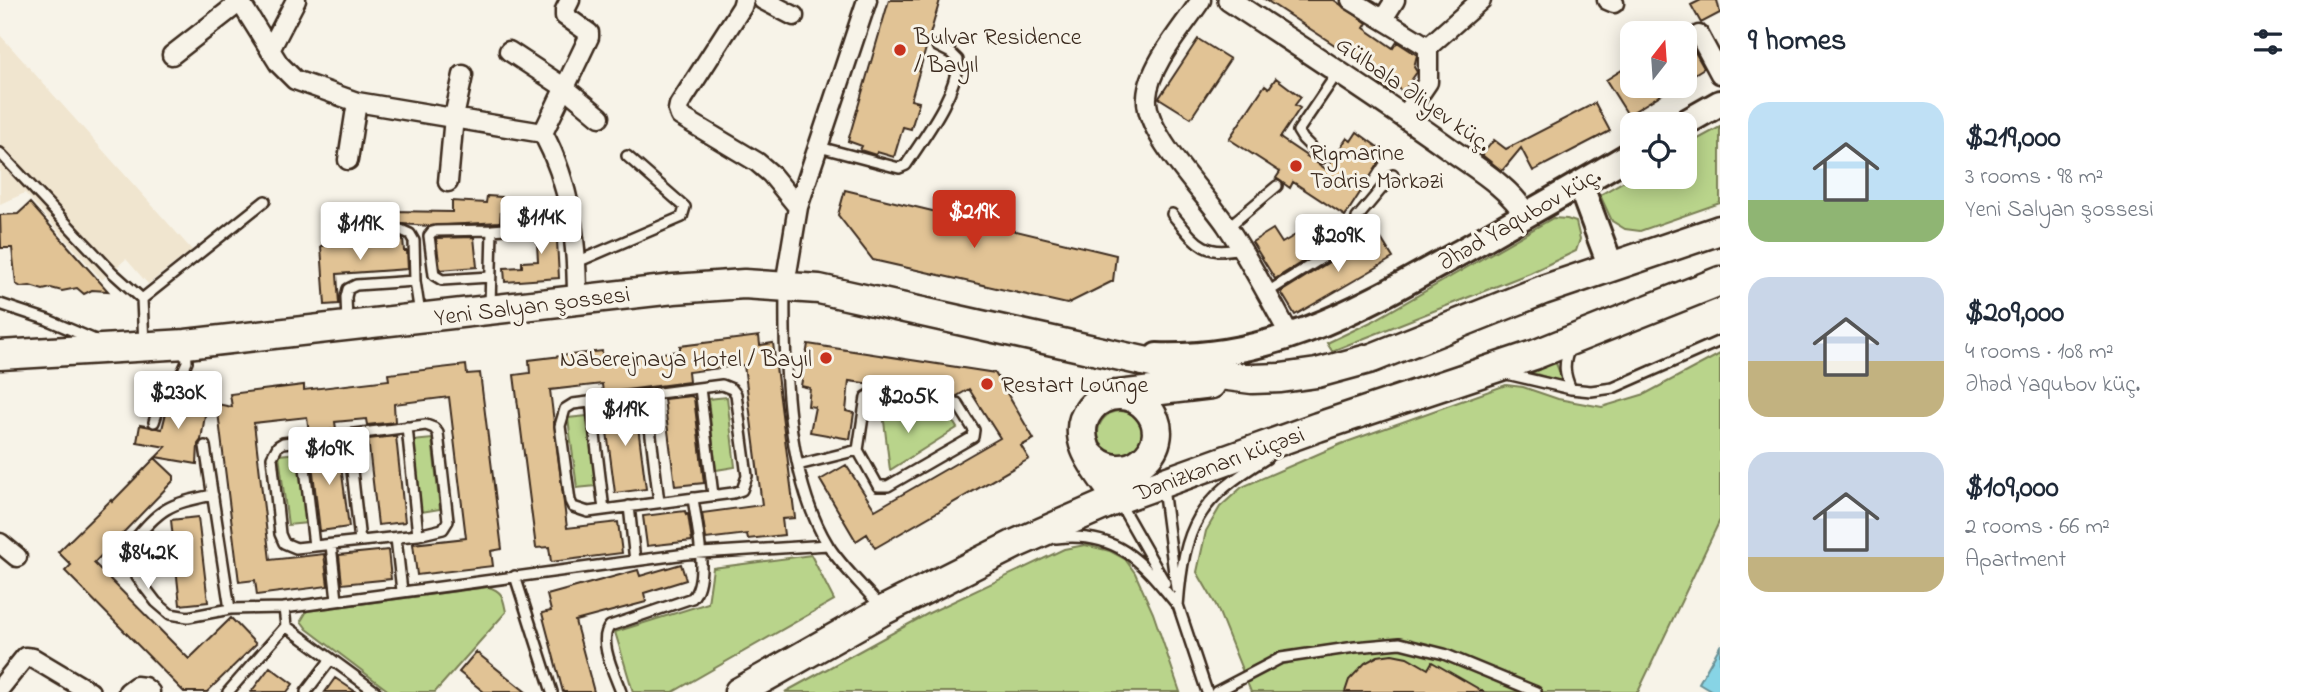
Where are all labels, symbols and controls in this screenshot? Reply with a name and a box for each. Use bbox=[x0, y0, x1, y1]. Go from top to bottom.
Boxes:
text: 9 homes bbox=[1748, 20, 1846, 64]
place label: Bulvar Residence / Bayıl bbox=[913, 21, 1082, 85]
north arrow bbox=[1620, 21, 1698, 98]
map controls bbox=[1620, 21, 1697, 189]
icon: filters bbox=[2249, 23, 2287, 61]
street label: Gülbala Əliyev küç. bbox=[1327, 28, 1498, 163]
marker: Bulvar Residence / Bayıl bbox=[892, 42, 908, 58]
button: locate bbox=[1620, 112, 1697, 189]
text: $219,000 bbox=[1965, 117, 2061, 161]
icon: home bbox=[1804, 130, 1888, 214]
place label: Rigmarine Tədris Mərkəzi bbox=[1310, 137, 1444, 200]
marker: Rigmarine Tədris Mərkəzi bbox=[1288, 158, 1304, 174]
street label: Əhəd Yaqubov küç. bbox=[1432, 159, 1608, 281]
text: 3 rooms · 98 m² bbox=[1965, 161, 2103, 194]
pin: $219K bbox=[925, 190, 1023, 250]
text: Yeni Salyan şossesi bbox=[1965, 194, 2154, 227]
pin: $114K bbox=[492, 196, 590, 256]
text: $219K bbox=[949, 196, 999, 229]
pin: $119K bbox=[311, 202, 409, 262]
text: $114K bbox=[516, 202, 566, 235]
text: $119K bbox=[337, 208, 383, 241]
pin: $209K bbox=[1289, 215, 1387, 274]
text: $209K bbox=[1311, 220, 1365, 253]
street label: Yeni Salyan şossesi bbox=[432, 278, 632, 338]
text: $209,000 bbox=[1965, 292, 2064, 336]
icon: home bbox=[1804, 305, 1888, 389]
text: 4 rooms · 108 m² bbox=[1965, 336, 2114, 369]
place label: Naberejnaya Hotel / Bayıl bbox=[560, 343, 812, 379]
marker: Naberejnaya Hotel / Bayıl bbox=[818, 350, 834, 366]
place label: Restart Lounge bbox=[1001, 369, 1148, 404]
text: Əhəd Yaqubov küç. bbox=[1965, 369, 2140, 402]
pin: $230K bbox=[129, 372, 227, 431]
pin: $205K bbox=[859, 376, 957, 435]
marker: Restart Lounge bbox=[979, 376, 995, 392]
text: $230K bbox=[150, 377, 206, 410]
text: $205K bbox=[878, 381, 938, 414]
pin: $119K bbox=[576, 388, 674, 448]
text: $119K bbox=[602, 394, 648, 427]
street label: Dənizkənarı küçəsi bbox=[1129, 418, 1310, 513]
pin: $109K bbox=[280, 428, 378, 487]
text: $109K bbox=[304, 433, 354, 466]
text: $109,000 bbox=[1965, 467, 2059, 511]
icon: home bbox=[1804, 480, 1888, 564]
text: 2 rooms · 66 m² bbox=[1965, 511, 2110, 544]
pin: $84.2K bbox=[91, 532, 205, 591]
text: $84.2K bbox=[118, 537, 178, 570]
text: Apartment bbox=[1965, 544, 2066, 577]

